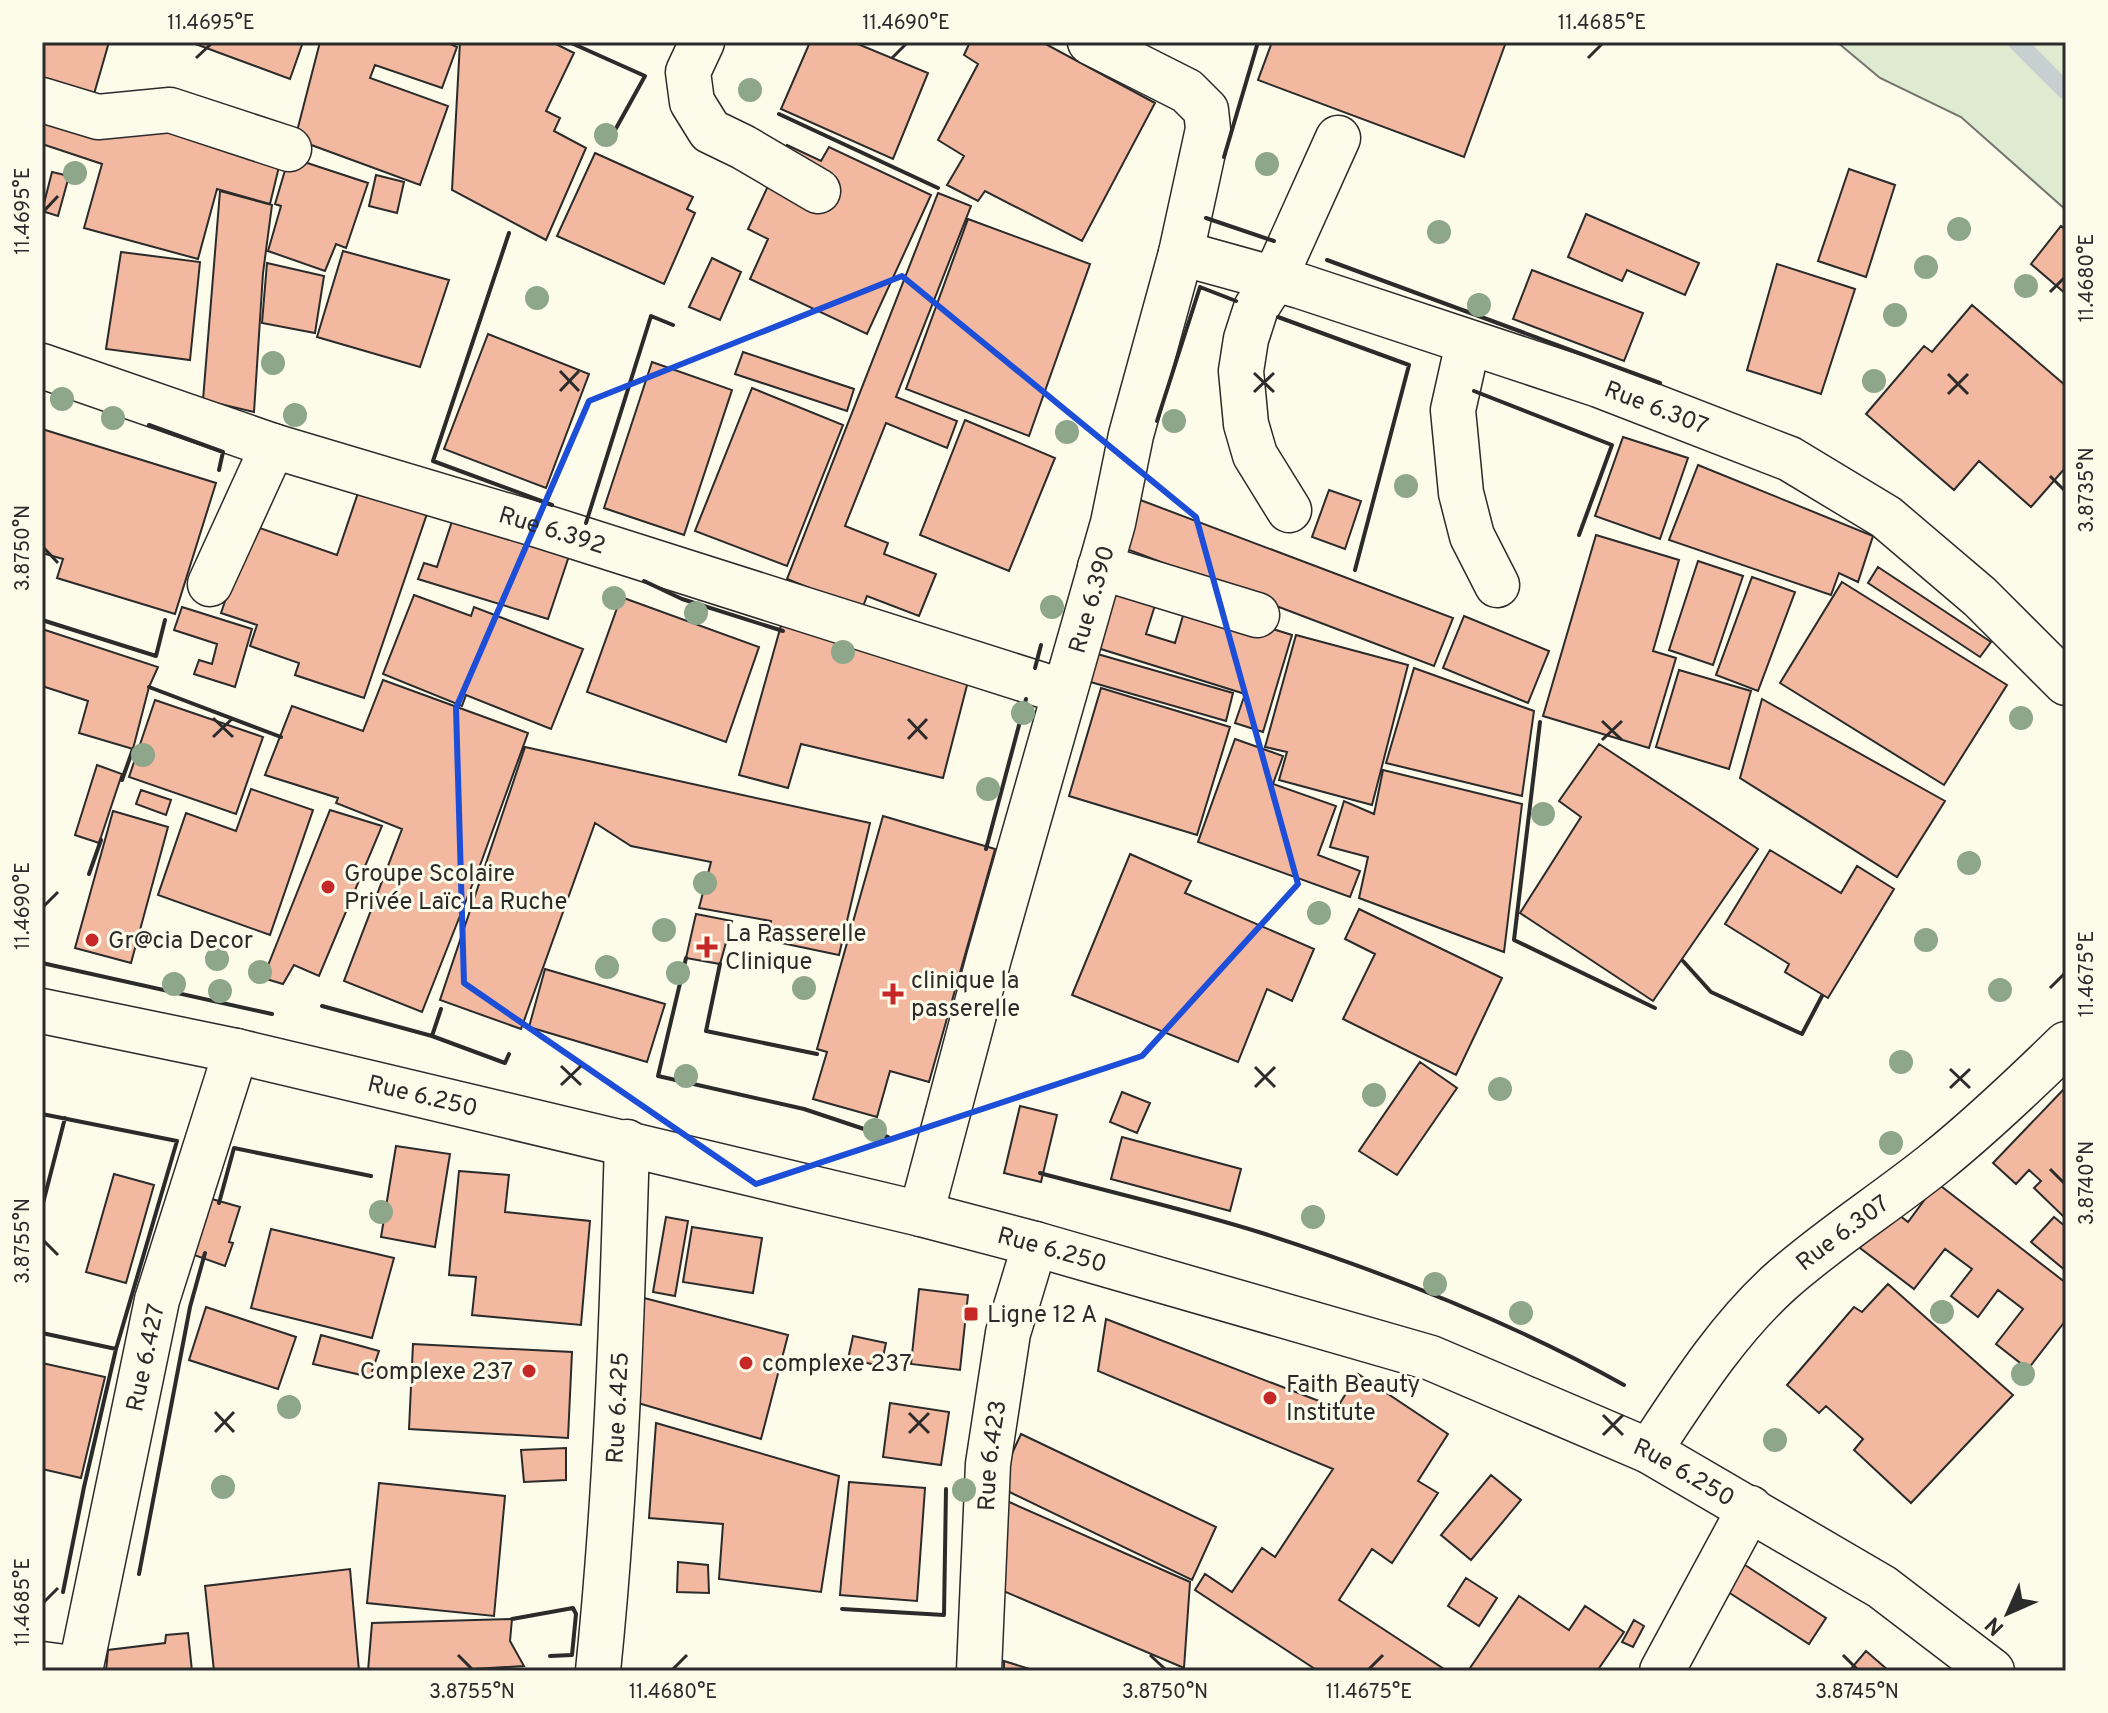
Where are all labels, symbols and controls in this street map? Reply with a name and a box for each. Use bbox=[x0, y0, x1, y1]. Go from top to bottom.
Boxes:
text: 11.4695°E bbox=[167, 11, 255, 37]
text: 11.4690°E bbox=[862, 11, 950, 37]
text: 11.4685°E bbox=[1558, 11, 1646, 37]
text: 11.4695°E bbox=[11, 167, 37, 255]
text: 11.4680°E bbox=[2075, 234, 2101, 322]
street label: Rue 6.307 bbox=[1600, 375, 1712, 443]
text: 3.8735°N bbox=[2075, 447, 2101, 533]
street label: Rue 6.392 bbox=[495, 501, 609, 562]
text: 3.8750°N bbox=[11, 505, 37, 591]
street label: Rue 6.390 bbox=[1064, 542, 1123, 657]
place label: Groupe Scolaire Privée Laïc La Ruche bbox=[344, 860, 567, 918]
text: 11.4690°E bbox=[11, 862, 37, 950]
marker: Groupe Scolaire Privée Laïc La Ruche bbox=[319, 878, 337, 896]
place label: La Passerelle Clinique bbox=[725, 920, 867, 978]
place label: Gr@cia Decor bbox=[108, 927, 253, 957]
marker: Gr@cia Decor bbox=[83, 931, 101, 949]
text: 11.4675°E bbox=[2075, 931, 2101, 1017]
marker: La Passerelle Clinique bbox=[696, 936, 718, 958]
place label: clinique la passerelle bbox=[911, 967, 1020, 1025]
marker: clinique la passerelle bbox=[882, 983, 904, 1005]
street label: Rue 6.250 bbox=[364, 1070, 480, 1125]
text: 3.8740°N bbox=[2075, 1141, 2101, 1225]
street label: Rue 6.307 bbox=[1791, 1190, 1896, 1279]
text: 3.8755°N bbox=[11, 1198, 37, 1284]
street label: Rue 6.250 bbox=[994, 1222, 1110, 1281]
place label: Ligne 12 A bbox=[987, 1301, 1097, 1331]
street label: Rue 6.427 bbox=[121, 1302, 173, 1415]
marker: Ligne 12 A bbox=[962, 1305, 980, 1323]
place label: complexe 237 bbox=[762, 1350, 912, 1380]
street label: Rue 6.425 bbox=[601, 1351, 637, 1465]
marker: complexe 237 bbox=[737, 1354, 755, 1372]
place label: Complexe 237 bbox=[360, 1358, 513, 1388]
marker: Complexe 237 bbox=[520, 1362, 538, 1380]
place label: Faith Beauty Institute bbox=[1286, 1371, 1420, 1429]
marker: Faith Beauty Institute bbox=[1261, 1389, 1279, 1407]
street label: Rue 6.423 bbox=[973, 1398, 1015, 1512]
street label: Rue 6.250 bbox=[1628, 1433, 1739, 1515]
text: 11.4685°E bbox=[11, 1558, 37, 1646]
north arrow bbox=[1968, 1573, 2048, 1653]
text: N bbox=[1980, 1610, 2011, 1641]
text: 3.8755°N bbox=[429, 1680, 515, 1706]
text: 11.4680°E bbox=[629, 1680, 717, 1706]
text: 3.8750°N bbox=[1122, 1680, 1208, 1706]
text: 11.4675°E bbox=[1326, 1680, 1412, 1706]
text: 3.8745°N bbox=[1815, 1680, 1899, 1706]

